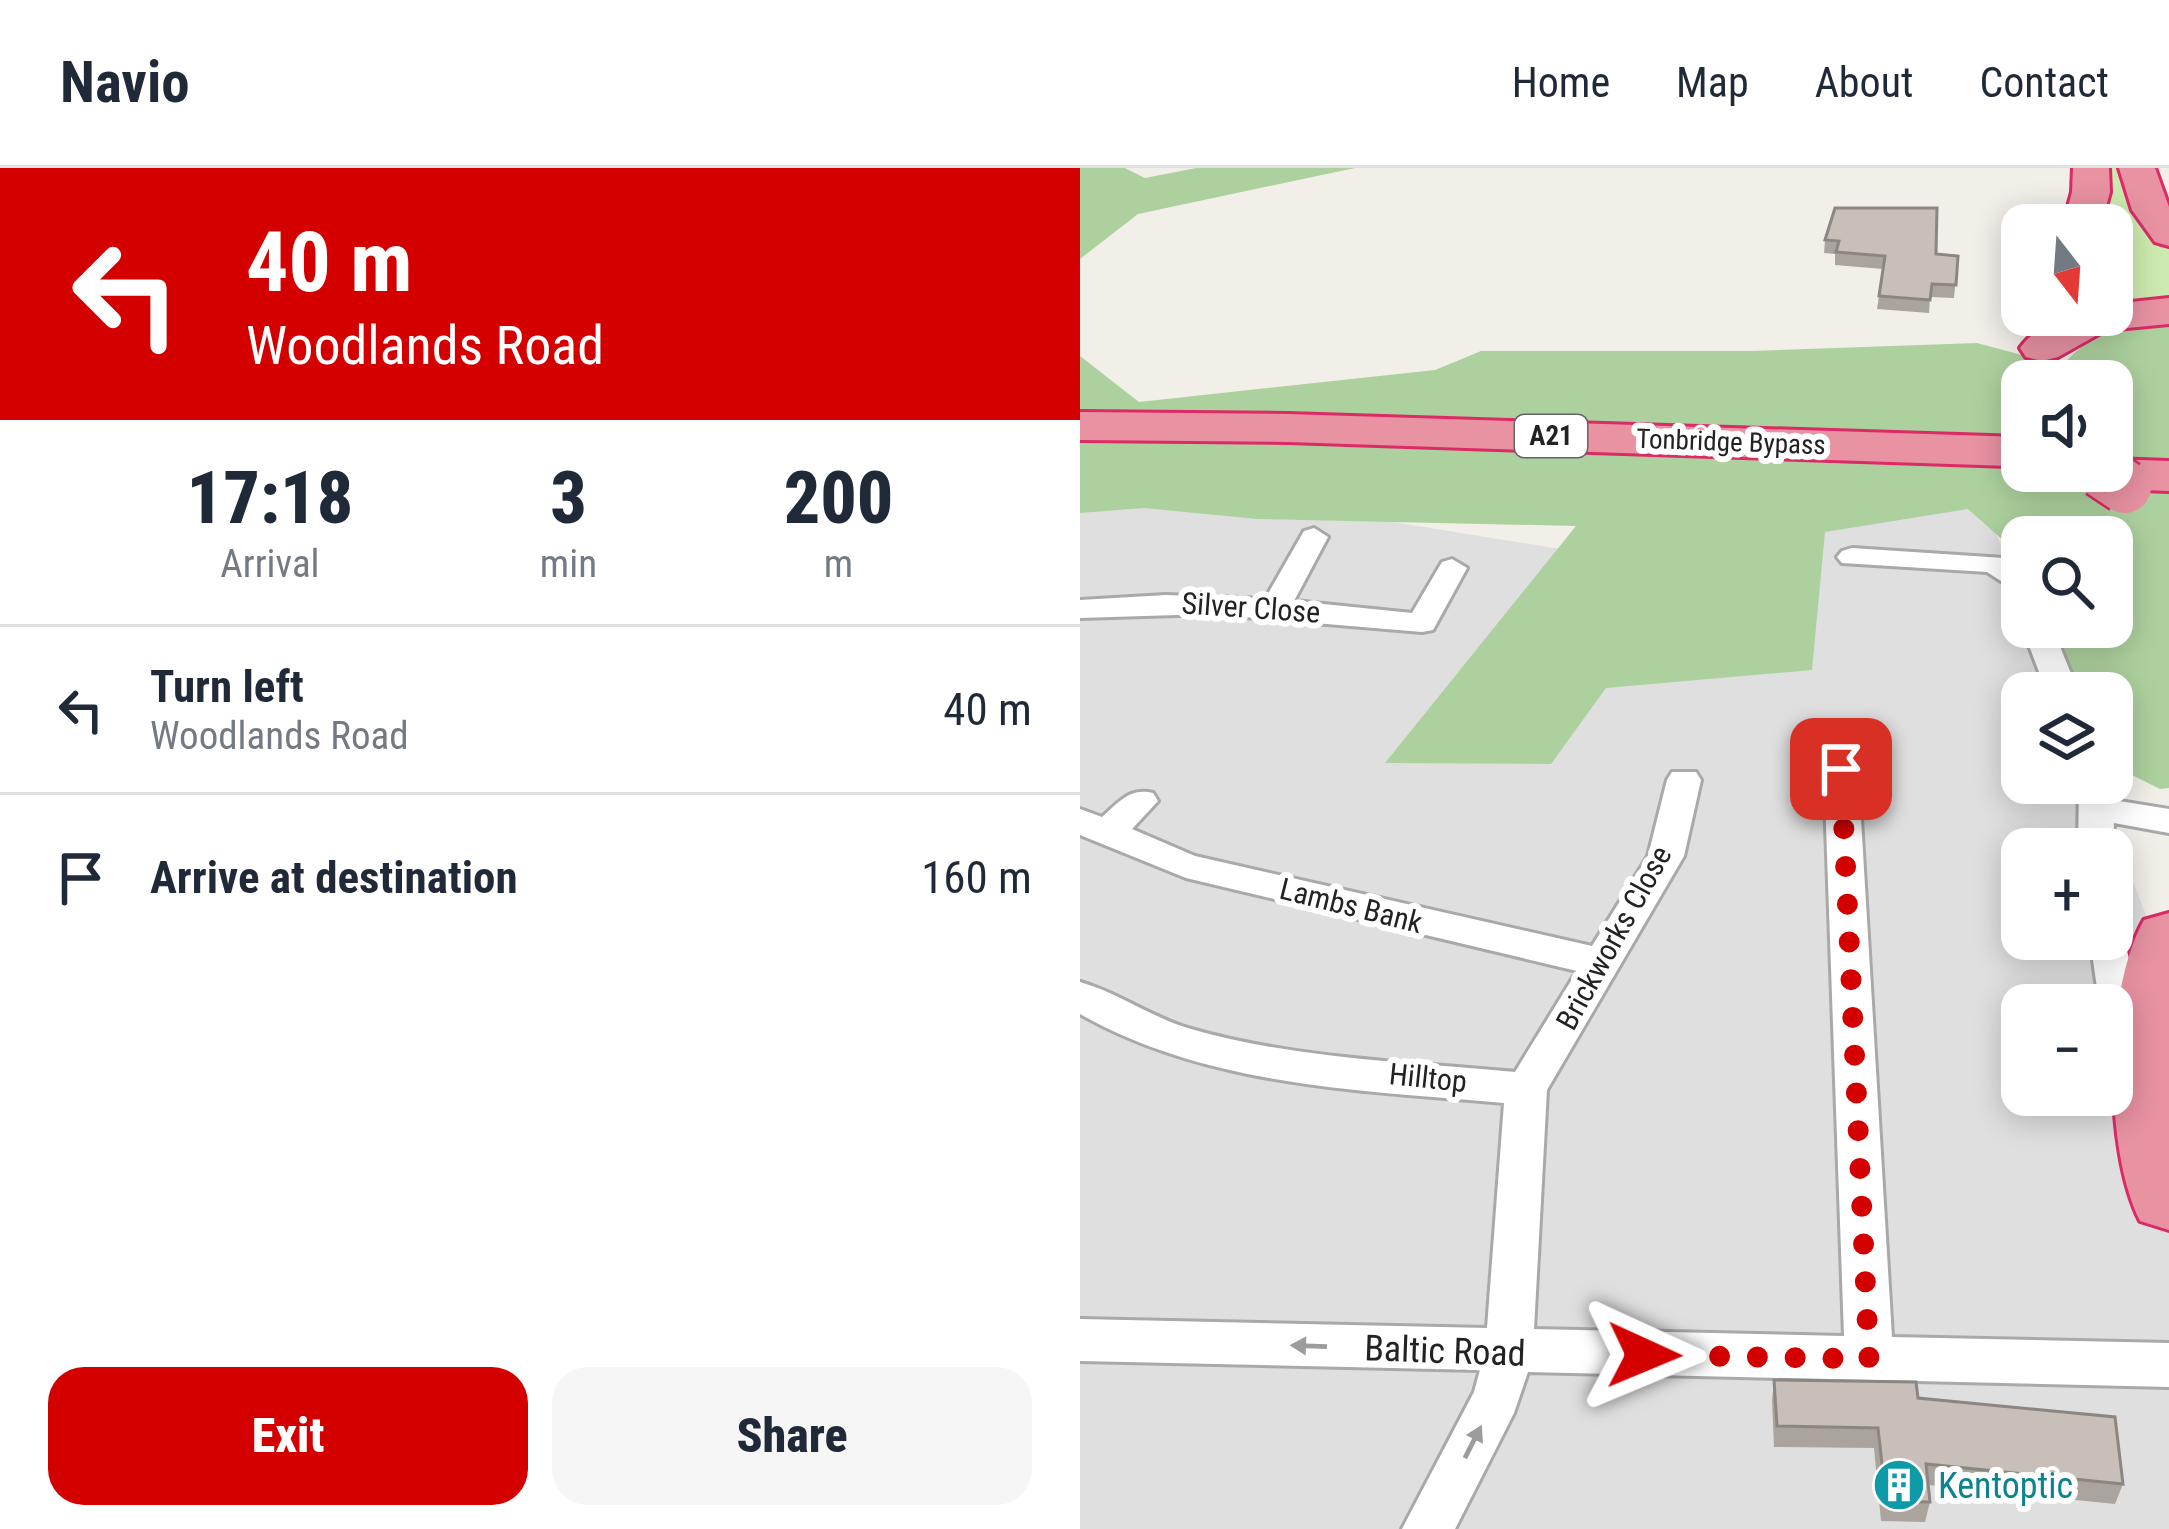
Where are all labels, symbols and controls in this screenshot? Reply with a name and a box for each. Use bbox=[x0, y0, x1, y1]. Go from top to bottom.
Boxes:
text: Navio bbox=[60, 49, 190, 116]
text: Home bbox=[1512, 58, 1610, 107]
text: Map bbox=[1676, 58, 1749, 107]
text: About bbox=[1815, 58, 1913, 107]
text: Contact bbox=[1979, 58, 2109, 107]
north arrow bbox=[2001, 204, 2133, 336]
map controls bbox=[2001, 204, 2133, 1116]
text: 40 m bbox=[246, 213, 413, 312]
icon: left bbox=[48, 216, 204, 372]
text: Woodlands Road bbox=[246, 314, 604, 377]
button: sound bbox=[2001, 360, 2133, 492]
road number: A21 bbox=[1515, 415, 1587, 457]
street label: Tonbridge Bypass bbox=[1636, 423, 1826, 461]
text: 17:18 bbox=[187, 456, 353, 541]
text: 3 bbox=[550, 456, 587, 541]
text: 200 bbox=[784, 456, 893, 541]
button: search bbox=[2001, 516, 2133, 648]
text: Arrival bbox=[220, 541, 320, 587]
text: min bbox=[540, 541, 597, 587]
text: m bbox=[824, 541, 853, 587]
street label: Silver Close bbox=[1181, 585, 1321, 630]
text: Turn left bbox=[150, 660, 304, 713]
button: layers bbox=[2001, 672, 2133, 804]
icon: left bbox=[48, 677, 114, 743]
text: 40 m bbox=[943, 683, 1032, 736]
text: Woodlands Road bbox=[150, 713, 409, 759]
pin bbox=[1790, 718, 1892, 820]
icon: arrive bbox=[1808, 736, 1874, 802]
button: + bbox=[2001, 828, 2133, 960]
street label: Brickworks Close bbox=[1549, 840, 1678, 1036]
icon: arrive bbox=[48, 845, 114, 911]
text: Arrive at destination bbox=[150, 851, 518, 904]
text: 160 m bbox=[921, 851, 1032, 904]
street label: Lambs Bank bbox=[1276, 871, 1426, 940]
button: − bbox=[2001, 984, 2133, 1116]
street label: Hilltop bbox=[1388, 1056, 1469, 1099]
position arrow bbox=[1581, 1292, 1707, 1418]
street label: Baltic Road bbox=[1364, 1327, 1526, 1375]
one-way arrow bbox=[1289, 1337, 1327, 1356]
button: Exit bbox=[48, 1367, 528, 1505]
button: Share bbox=[552, 1367, 1032, 1505]
one-way arrow bbox=[1462, 1425, 1482, 1460]
building icon: Kentoptic bbox=[1871, 1457, 1927, 1513]
place label: Kentoptic bbox=[1938, 1465, 2073, 1507]

